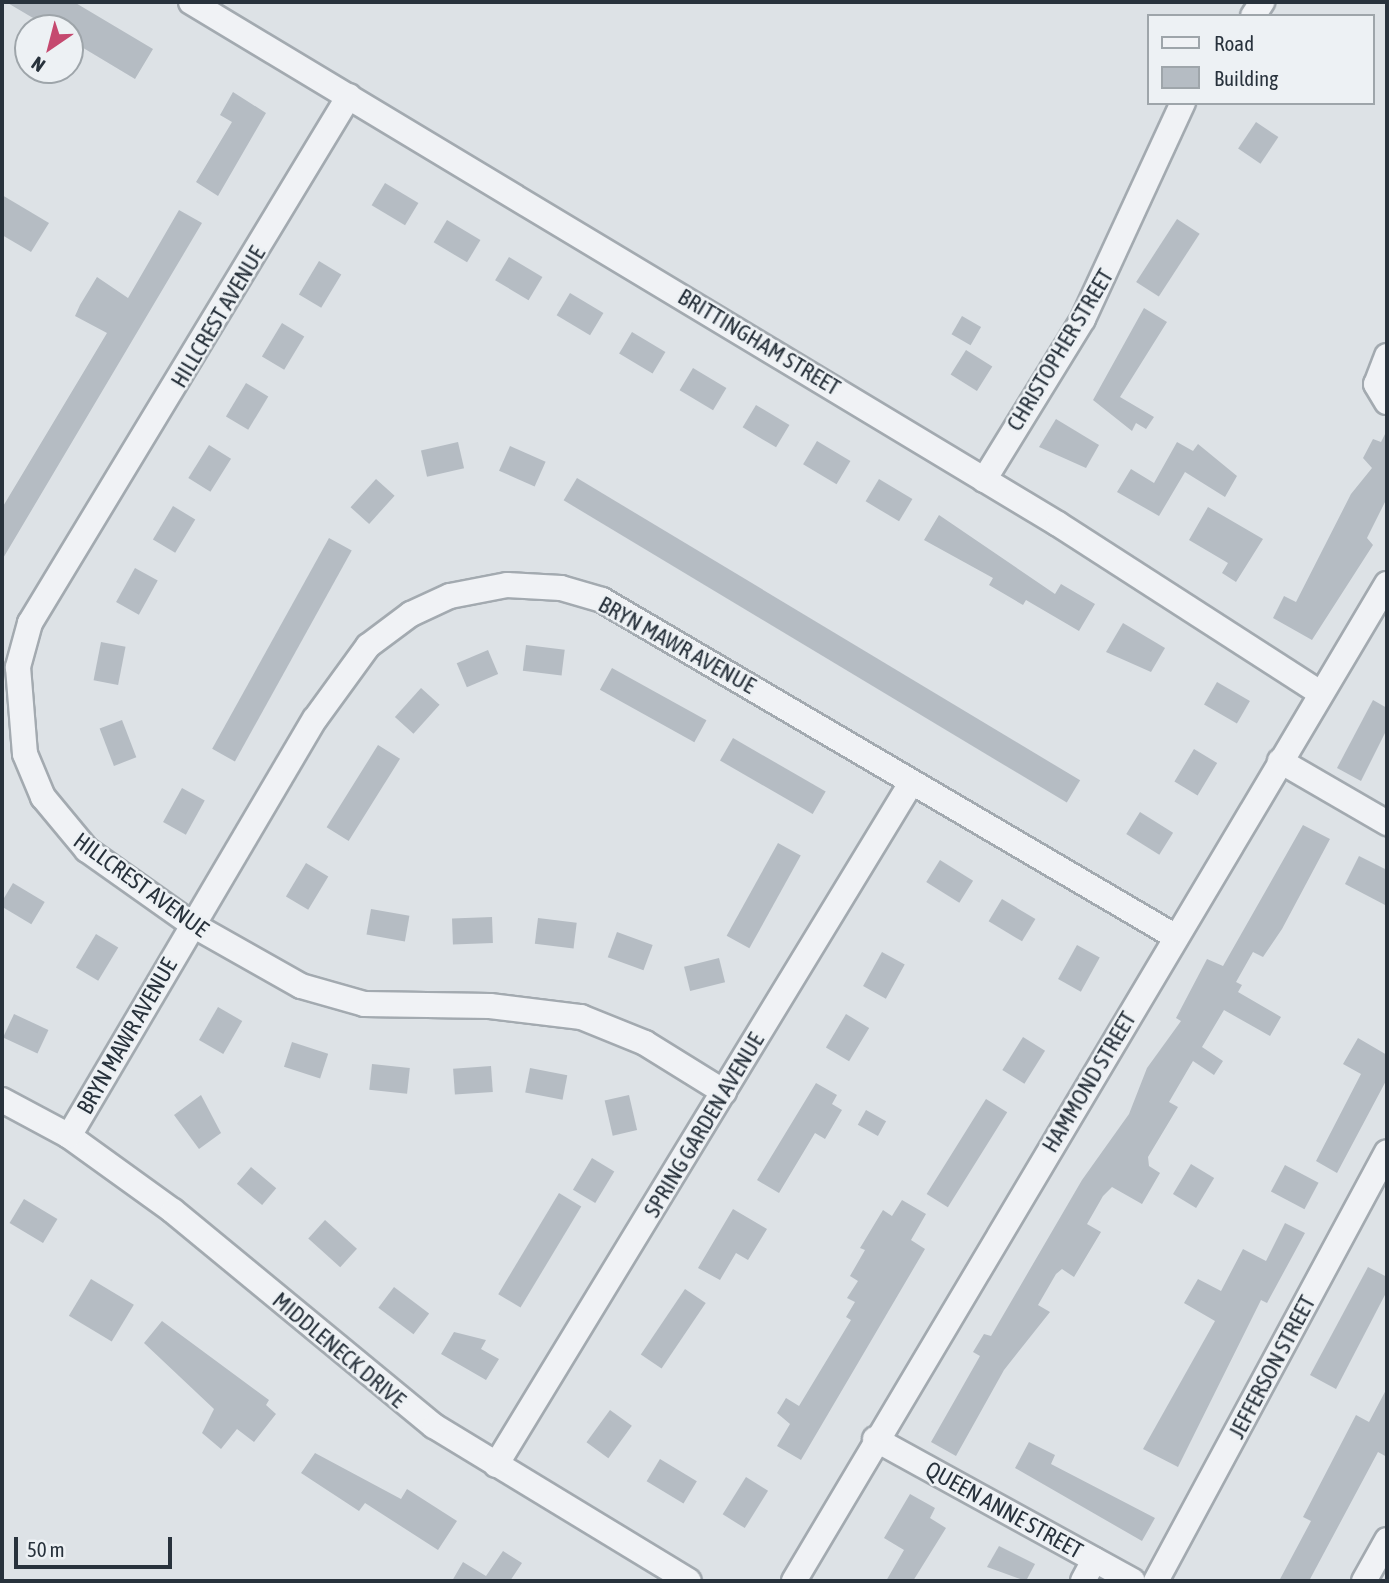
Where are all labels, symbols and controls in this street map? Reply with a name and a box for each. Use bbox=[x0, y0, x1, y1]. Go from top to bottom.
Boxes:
north arrow bbox=[14, 14, 84, 84]
legend bbox=[1148, 14, 1375, 105]
text: Road bbox=[1214, 31, 1254, 55]
text: N bbox=[27, 52, 49, 77]
text: Building bbox=[1214, 66, 1278, 90]
street label: HILLCREST AVENUE bbox=[165, 241, 271, 393]
street label: CHRISTOPHER STREET bbox=[1001, 264, 1119, 436]
street label: BRITTINGHAM STREET bbox=[673, 283, 845, 401]
street label: BRYN MAWR AVENUE bbox=[594, 590, 760, 700]
street label: HILLCREST AVENUE bbox=[68, 827, 214, 943]
street label: BRYN MAWR AVENUE bbox=[71, 953, 183, 1119]
street label: HAMMOND STREET bbox=[1036, 1007, 1142, 1157]
street label: SPRING GARDEN AVENUE bbox=[638, 1028, 770, 1222]
street label: MIDDLENECK DRIVE bbox=[267, 1286, 411, 1414]
street label: JEFFERSON STREET bbox=[1223, 1291, 1321, 1443]
street label: QUEEN ANNE STREET bbox=[921, 1455, 1087, 1565]
scale bar bbox=[18, 1524, 175, 1568]
text: 50 m bbox=[27, 1537, 65, 1561]

